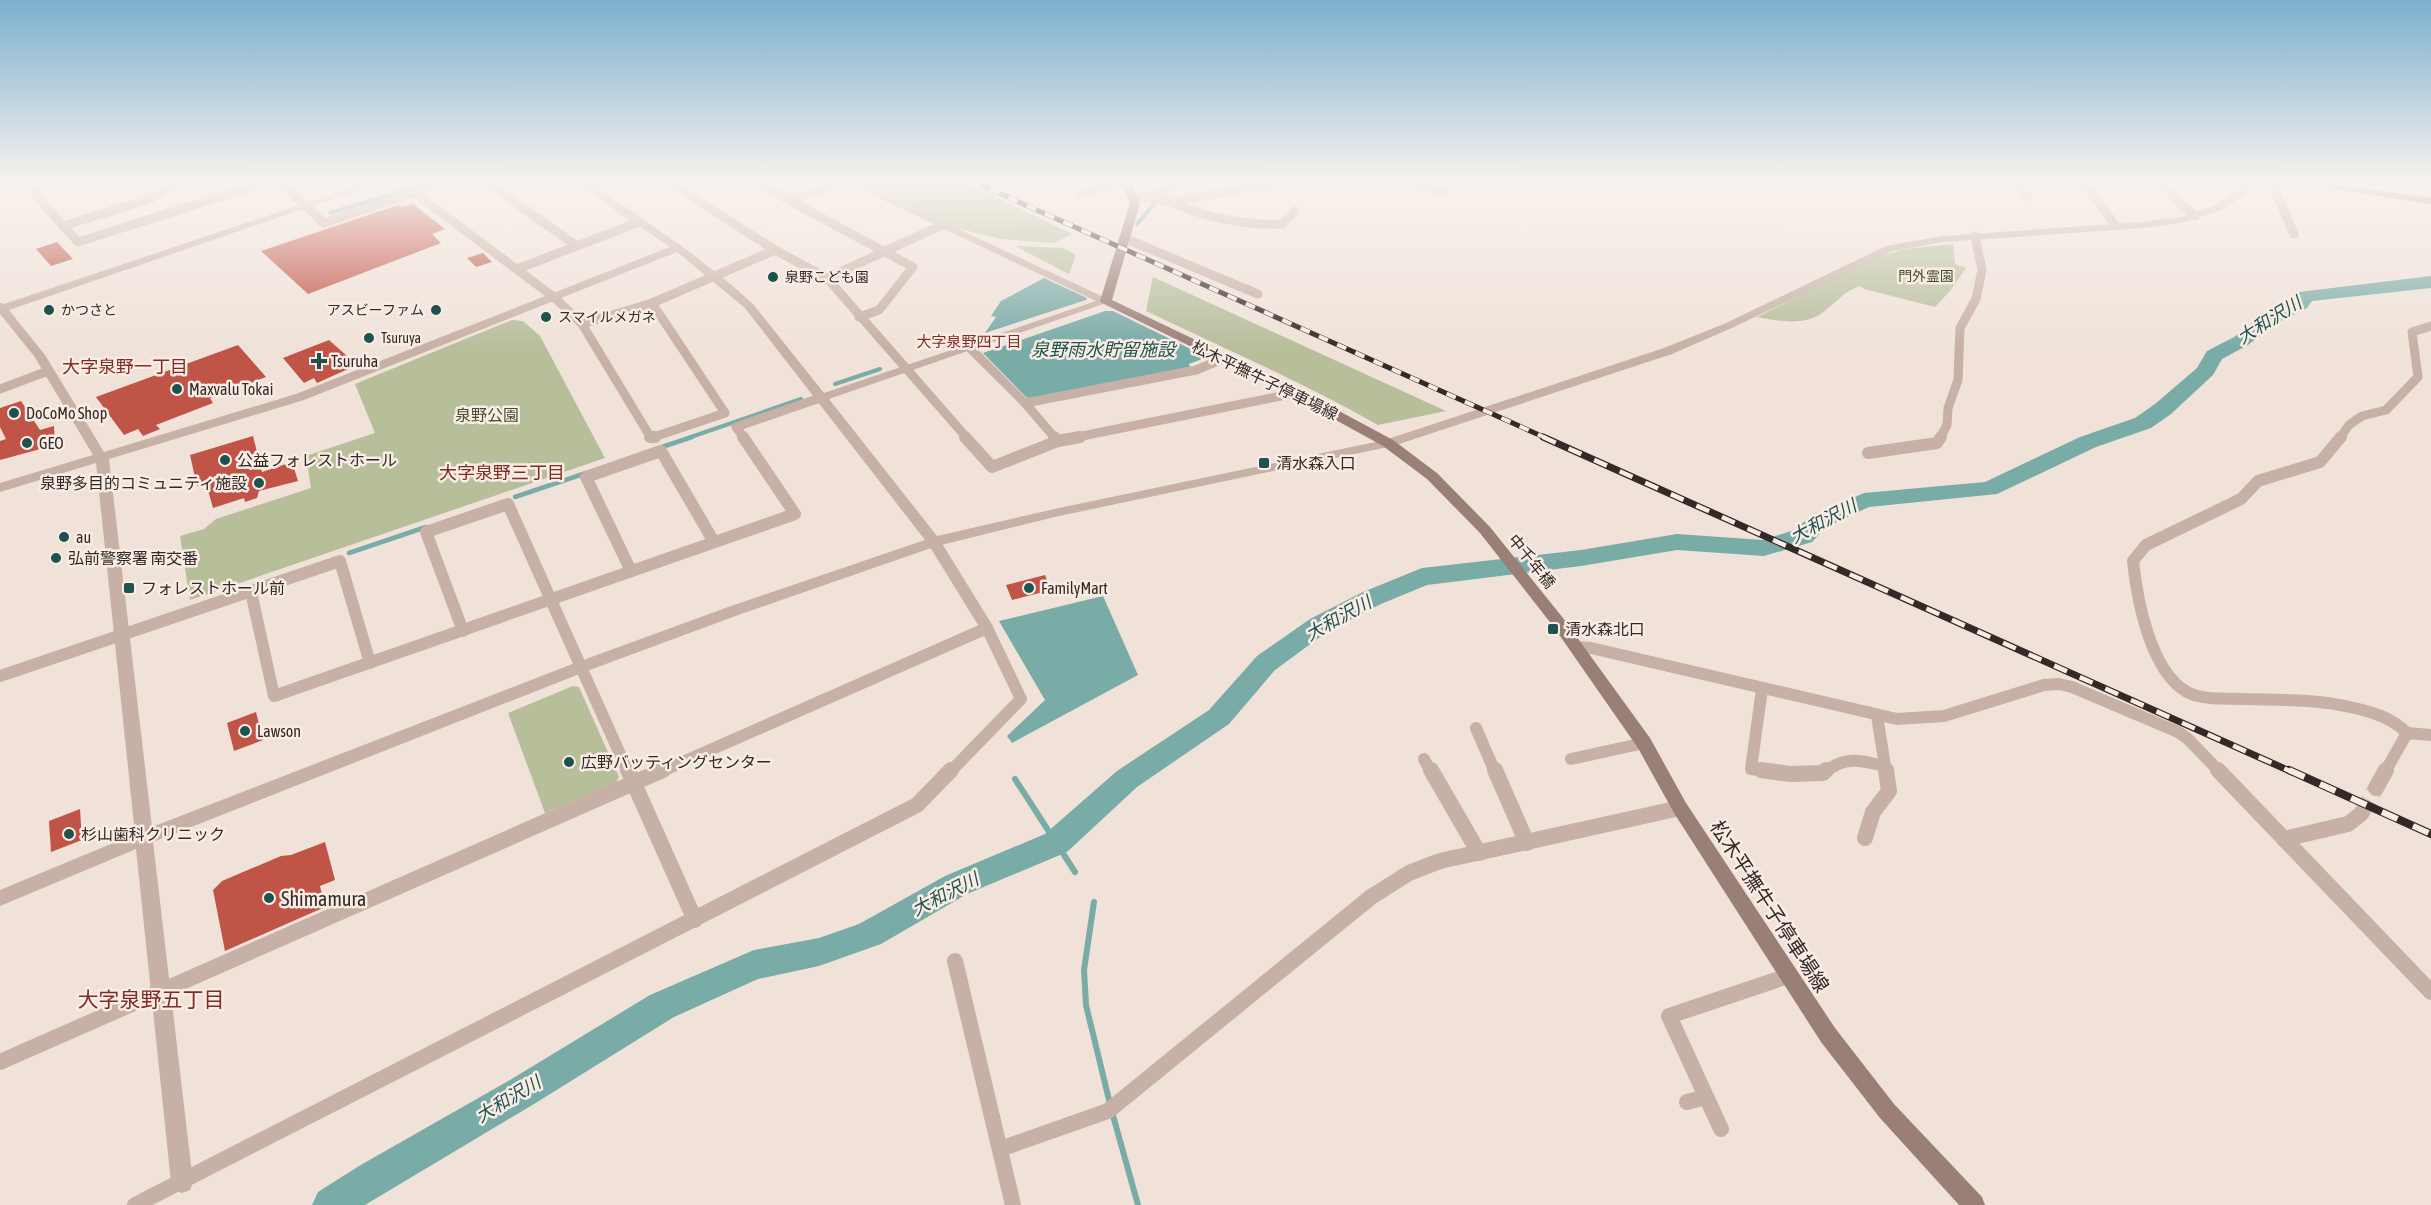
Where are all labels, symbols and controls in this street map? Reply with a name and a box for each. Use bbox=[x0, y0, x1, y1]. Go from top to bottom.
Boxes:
park label: 門外霊園 bbox=[1898, 268, 1954, 284]
place label: 泉野こども園 bbox=[785, 269, 869, 285]
marker: 泉野こども園 bbox=[766, 270, 780, 284]
water label: 大和沢川 bbox=[2233, 291, 2307, 348]
place label: かつさと bbox=[61, 302, 117, 318]
place label: アスビーファム bbox=[327, 302, 424, 318]
marker: かつさと bbox=[42, 303, 56, 317]
marker: アスビーファム bbox=[429, 303, 443, 317]
place label: スマイルメガネ bbox=[558, 309, 656, 325]
marker: スマイルメガネ bbox=[539, 310, 553, 324]
place label: Tsuruya bbox=[381, 330, 421, 346]
marker: Tsuruya bbox=[362, 331, 376, 345]
district label: 大字泉野四丁目 bbox=[916, 333, 1022, 350]
street label: 松木平撫牛子停車場線 bbox=[1189, 337, 1341, 423]
water label: 泉野雨水貯留施設 bbox=[1031, 339, 1178, 360]
place label: Tsuruha bbox=[331, 352, 378, 370]
marker: Tsuruha bbox=[312, 354, 326, 368]
district label: 大字泉野一丁目 bbox=[62, 356, 188, 377]
place label: Maxvalu Tokai bbox=[189, 380, 273, 398]
marker: Maxvalu Tokai bbox=[170, 382, 184, 396]
place label: DoCoMo Shop bbox=[26, 404, 107, 423]
marker: DoCoMo Shop bbox=[7, 406, 21, 420]
park label: 泉野公園 bbox=[455, 406, 519, 424]
place label: GEO bbox=[39, 434, 64, 452]
marker: GEO bbox=[20, 436, 34, 450]
place label: 公益フォレストホール bbox=[237, 451, 397, 469]
marker: 公益フォレストホール bbox=[218, 453, 232, 467]
place label: 清水森入口 bbox=[1276, 454, 1356, 472]
marker: 清水森入口 bbox=[1257, 456, 1271, 470]
district label: 大字泉野三丁目 bbox=[439, 462, 565, 483]
place label: 泉野多目的コミュニティ施設 bbox=[40, 474, 247, 492]
marker: 泉野多目的コミュニティ施設 bbox=[252, 476, 266, 490]
water label: 大和沢川 bbox=[1786, 494, 1861, 547]
place label: au bbox=[76, 528, 91, 546]
marker: au bbox=[57, 530, 71, 544]
street label: 中千年橋 bbox=[1505, 530, 1559, 592]
place label: 弘前警察署 南交番 bbox=[68, 549, 198, 567]
marker: 弘前警察署 南交番 bbox=[49, 551, 63, 565]
place label: フォレストホール前 bbox=[141, 579, 285, 597]
place label: FamilyMart bbox=[1041, 579, 1108, 598]
marker: フォレストホール前 bbox=[122, 581, 136, 595]
marker: FamilyMart bbox=[1022, 581, 1036, 595]
water label: 大和沢川 bbox=[1301, 590, 1376, 645]
place label: 清水森北口 bbox=[1565, 620, 1645, 638]
marker: 清水森北口 bbox=[1546, 622, 1560, 636]
place label: Lawson bbox=[257, 722, 301, 740]
marker: Lawson bbox=[238, 724, 252, 738]
place label: 広野バッティングセンター bbox=[581, 753, 772, 771]
marker: 広野バッティングセンター bbox=[562, 755, 576, 769]
street label: 松木平撫牛子停車場線 bbox=[1706, 816, 1834, 996]
place label: 杉山歯科クリニック bbox=[81, 825, 225, 843]
marker: 杉山歯科クリニック bbox=[62, 827, 76, 841]
water label: 大和沢川 bbox=[908, 867, 984, 920]
place label: Shimamura bbox=[281, 887, 366, 910]
marker: Shimamura bbox=[262, 891, 276, 905]
district label: 大字泉野五丁目 bbox=[78, 987, 225, 1011]
water label: 大和沢川 bbox=[472, 1070, 546, 1127]

